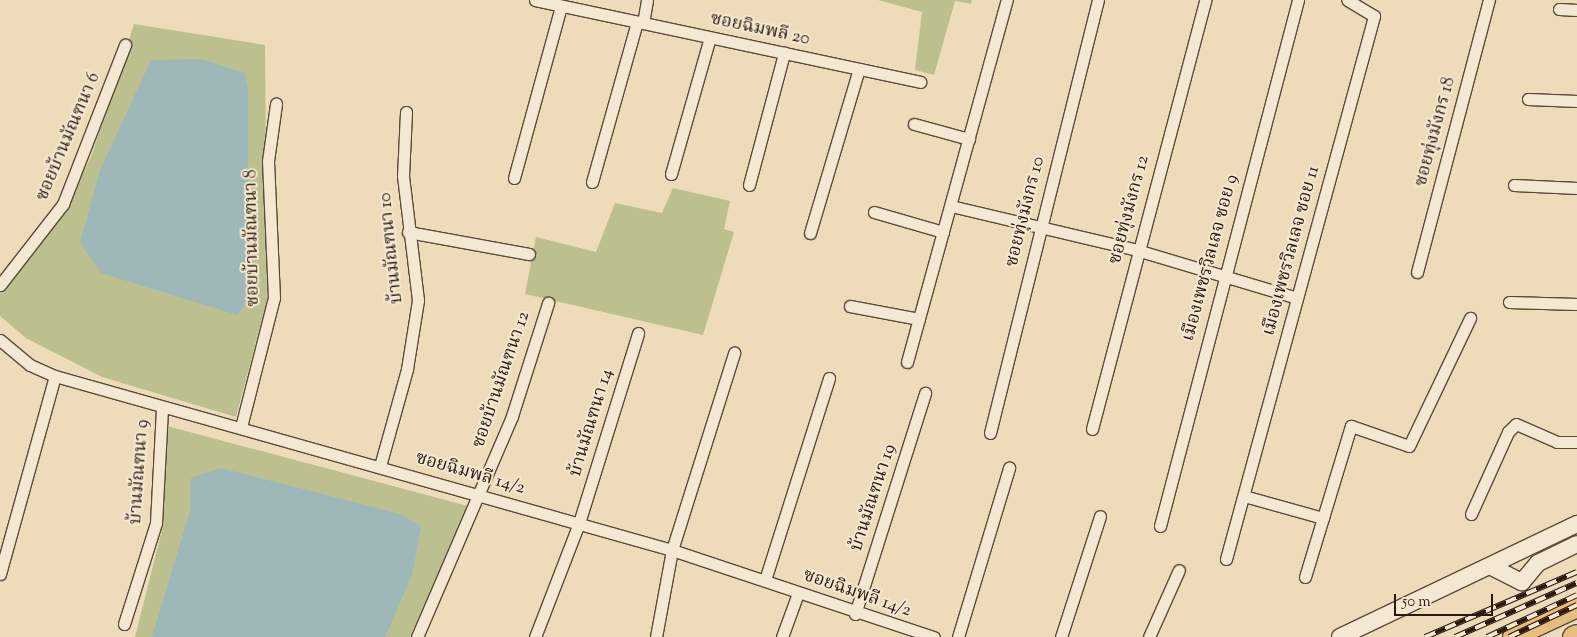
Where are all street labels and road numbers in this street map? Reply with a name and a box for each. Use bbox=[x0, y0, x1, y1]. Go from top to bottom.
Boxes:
street label: ซอยฉิมพลี 20 bbox=[708, 9, 812, 51]
street label: ซอยบ้านมัณฑนา 6 bbox=[32, 69, 106, 205]
street label: ซอยทุ่งมังกร 18 bbox=[1411, 75, 1461, 189]
street label: ซอยทุ่งมังกร 12 bbox=[1105, 153, 1155, 267]
street label: ซอยทุ่งมังกร 10 bbox=[1002, 155, 1050, 269]
street label: เมืองเพชรวิลเลจ ซอย 11 bbox=[1259, 164, 1325, 338]
street label: ซอยบ้านมัณฑนา 8 bbox=[241, 169, 265, 307]
street label: เมืองเพชรวิลเลจ ซอย 9 bbox=[1178, 172, 1244, 344]
street label: บ้านมัณฑนา 10 bbox=[375, 191, 409, 305]
street label: ซอยบ้านมัณฑนา 12 bbox=[468, 309, 536, 451]
street label: บ้านมัณฑนา 14 bbox=[565, 366, 619, 480]
street label: บ้านมัณฑนา 9 bbox=[126, 419, 154, 525]
street label: บ้านมัณฑนา 19 bbox=[847, 442, 901, 554]
street label: ซอยฉิมพลี 14/2 bbox=[413, 448, 527, 500]
street label: ซอยฉิมพลี 14/2 bbox=[800, 565, 914, 623]

